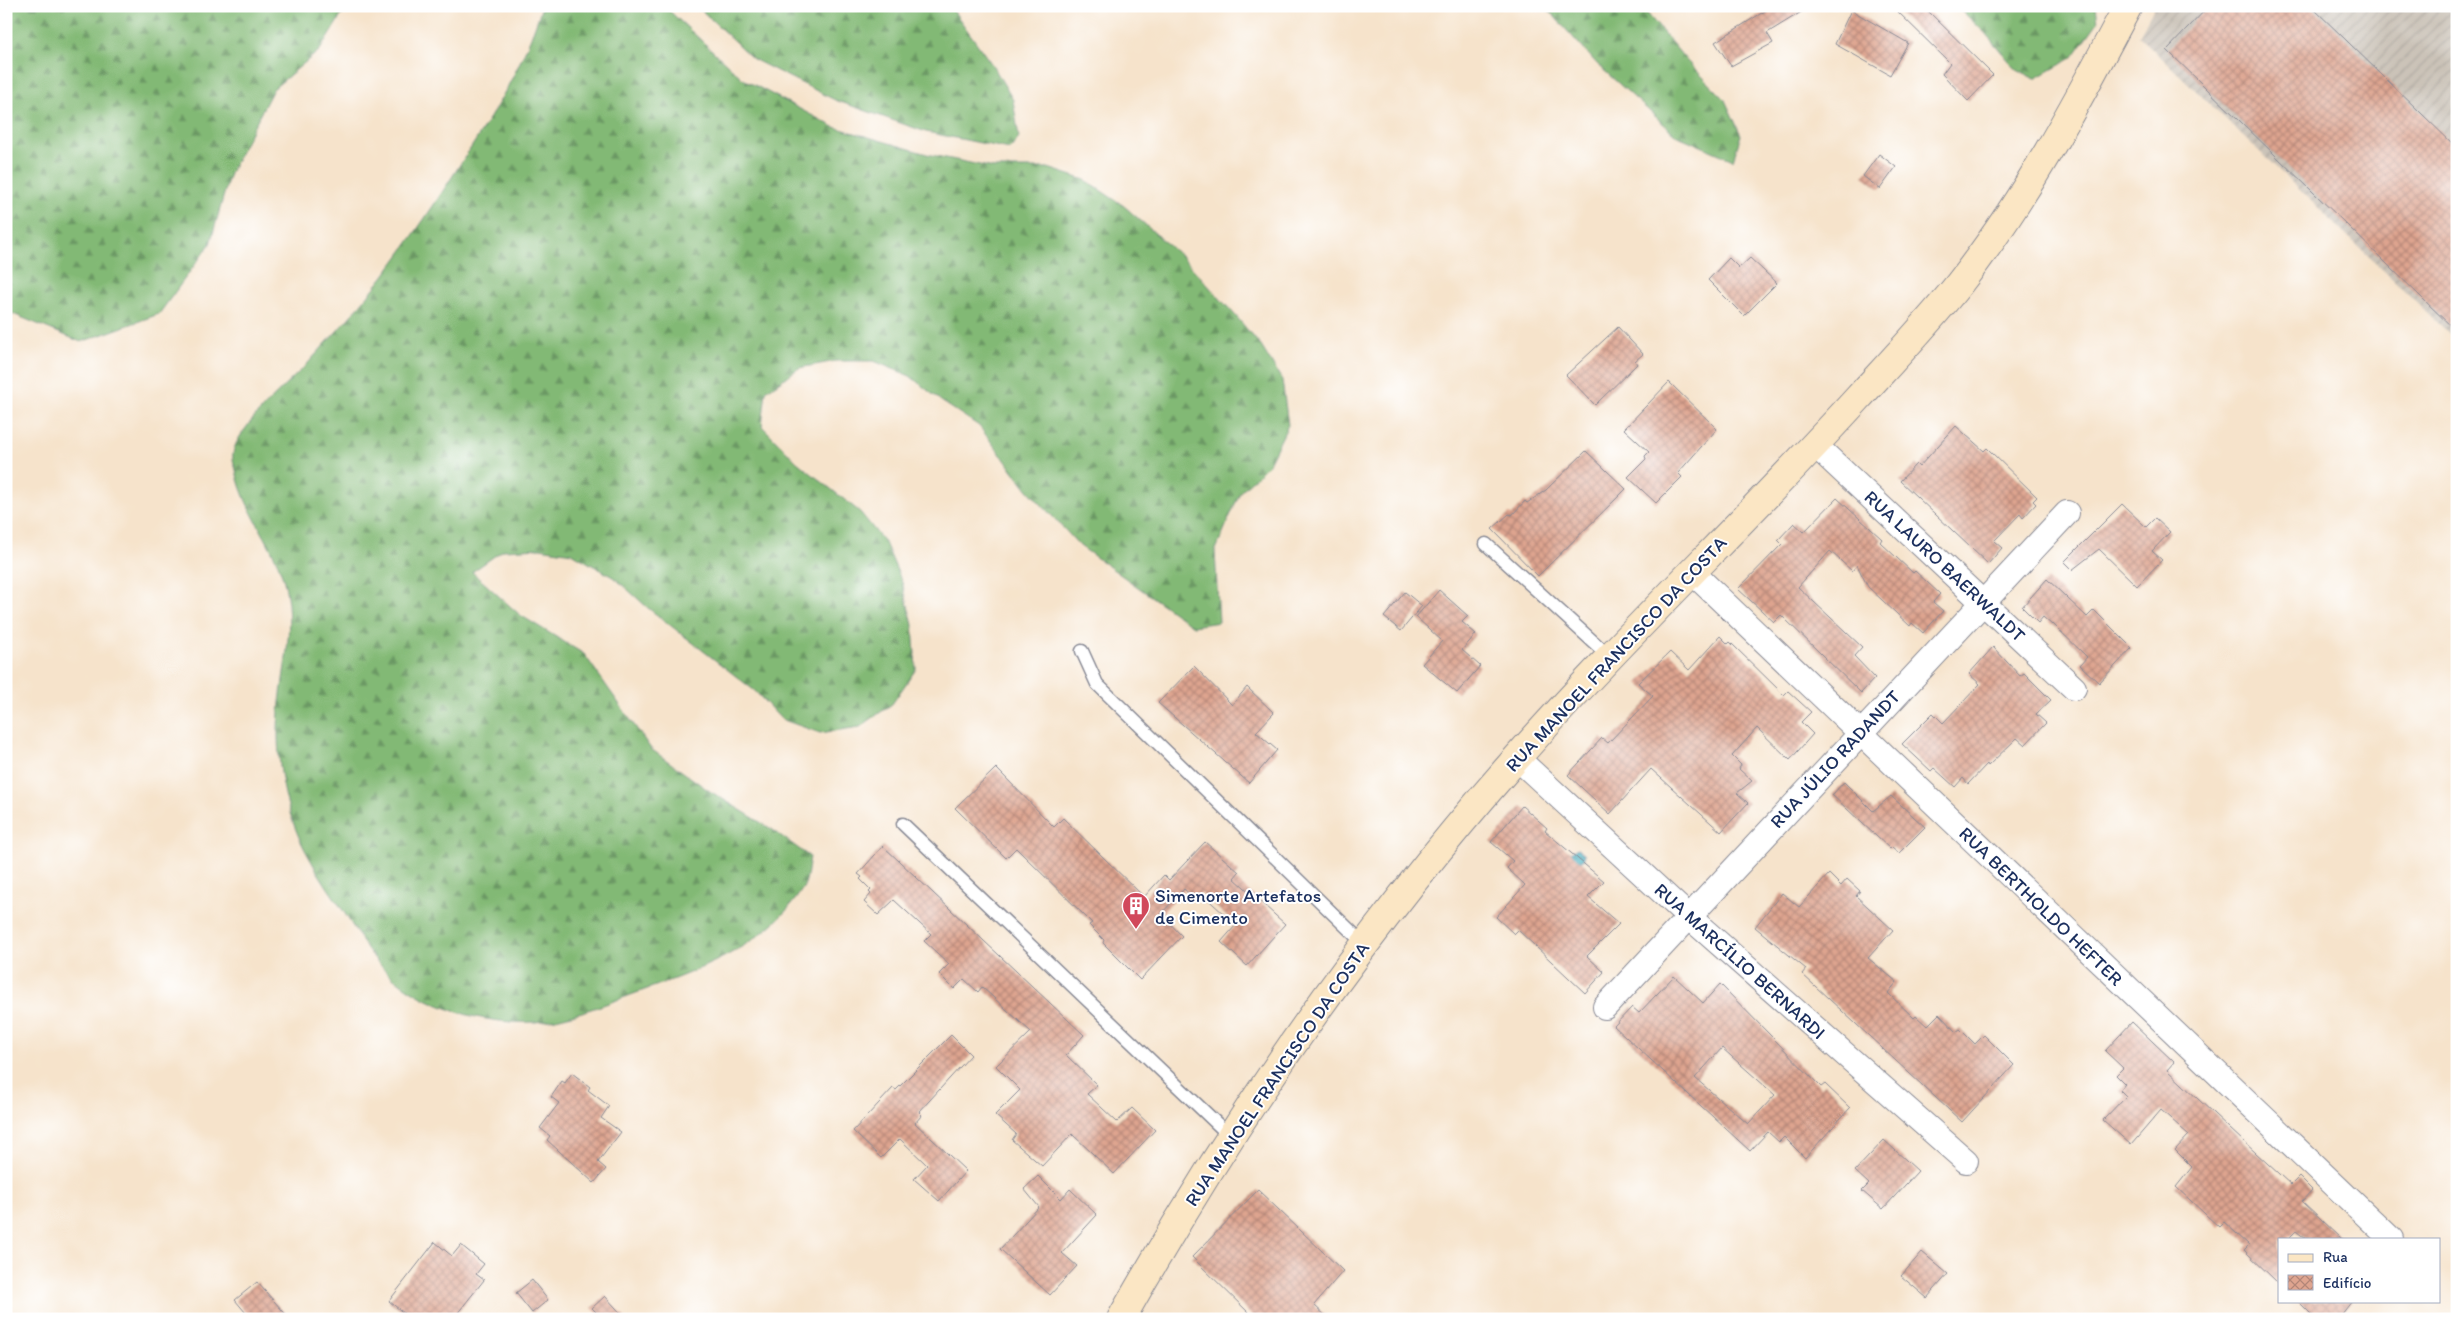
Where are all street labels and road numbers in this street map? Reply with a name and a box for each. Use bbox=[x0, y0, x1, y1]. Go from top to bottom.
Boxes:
street label: RUA LAURO BAERWALDT bbox=[1860, 485, 2031, 647]
street label: RUA MANOEL FRANCISCO DA COSTA bbox=[1501, 531, 1731, 777]
street label: RUA JÚLIO RADANDT bbox=[1765, 685, 1905, 833]
street label: RUA BERTHOLDO HEFTER bbox=[1954, 822, 2128, 990]
street label: RUA MARCÍLIO BERNARDI bbox=[1650, 878, 1830, 1044]
street label: RUA MANOEL FRANCISCO DA COSTA bbox=[1180, 937, 1374, 1211]

